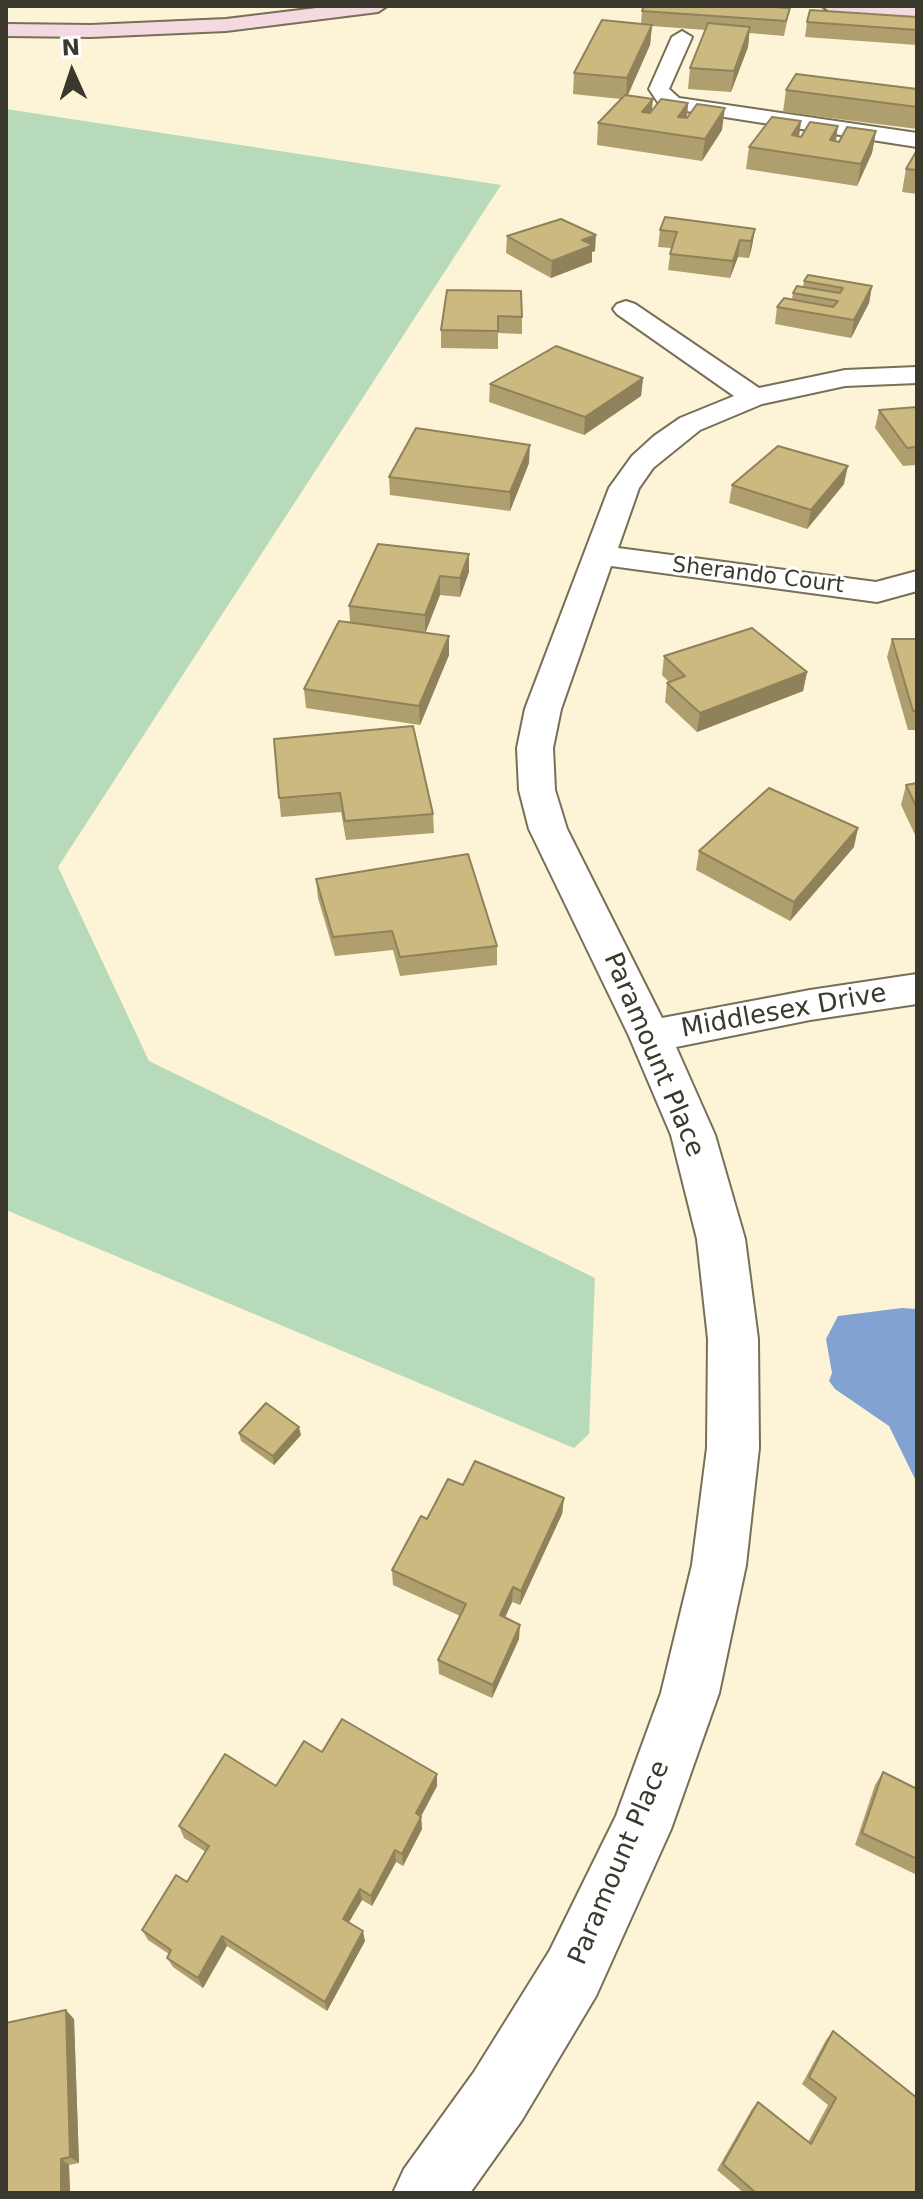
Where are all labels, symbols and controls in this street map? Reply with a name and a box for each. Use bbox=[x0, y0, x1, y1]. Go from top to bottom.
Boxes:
north arrow bbox=[32, 32, 112, 112]
text: N bbox=[61, 35, 81, 60]
street label: Sherando Court bbox=[671, 552, 845, 600]
street label: Paramount Place bbox=[596, 948, 710, 1162]
street label: Middlesex Drive bbox=[679, 979, 889, 1045]
street label: Paramount Place bbox=[563, 1756, 677, 1970]

